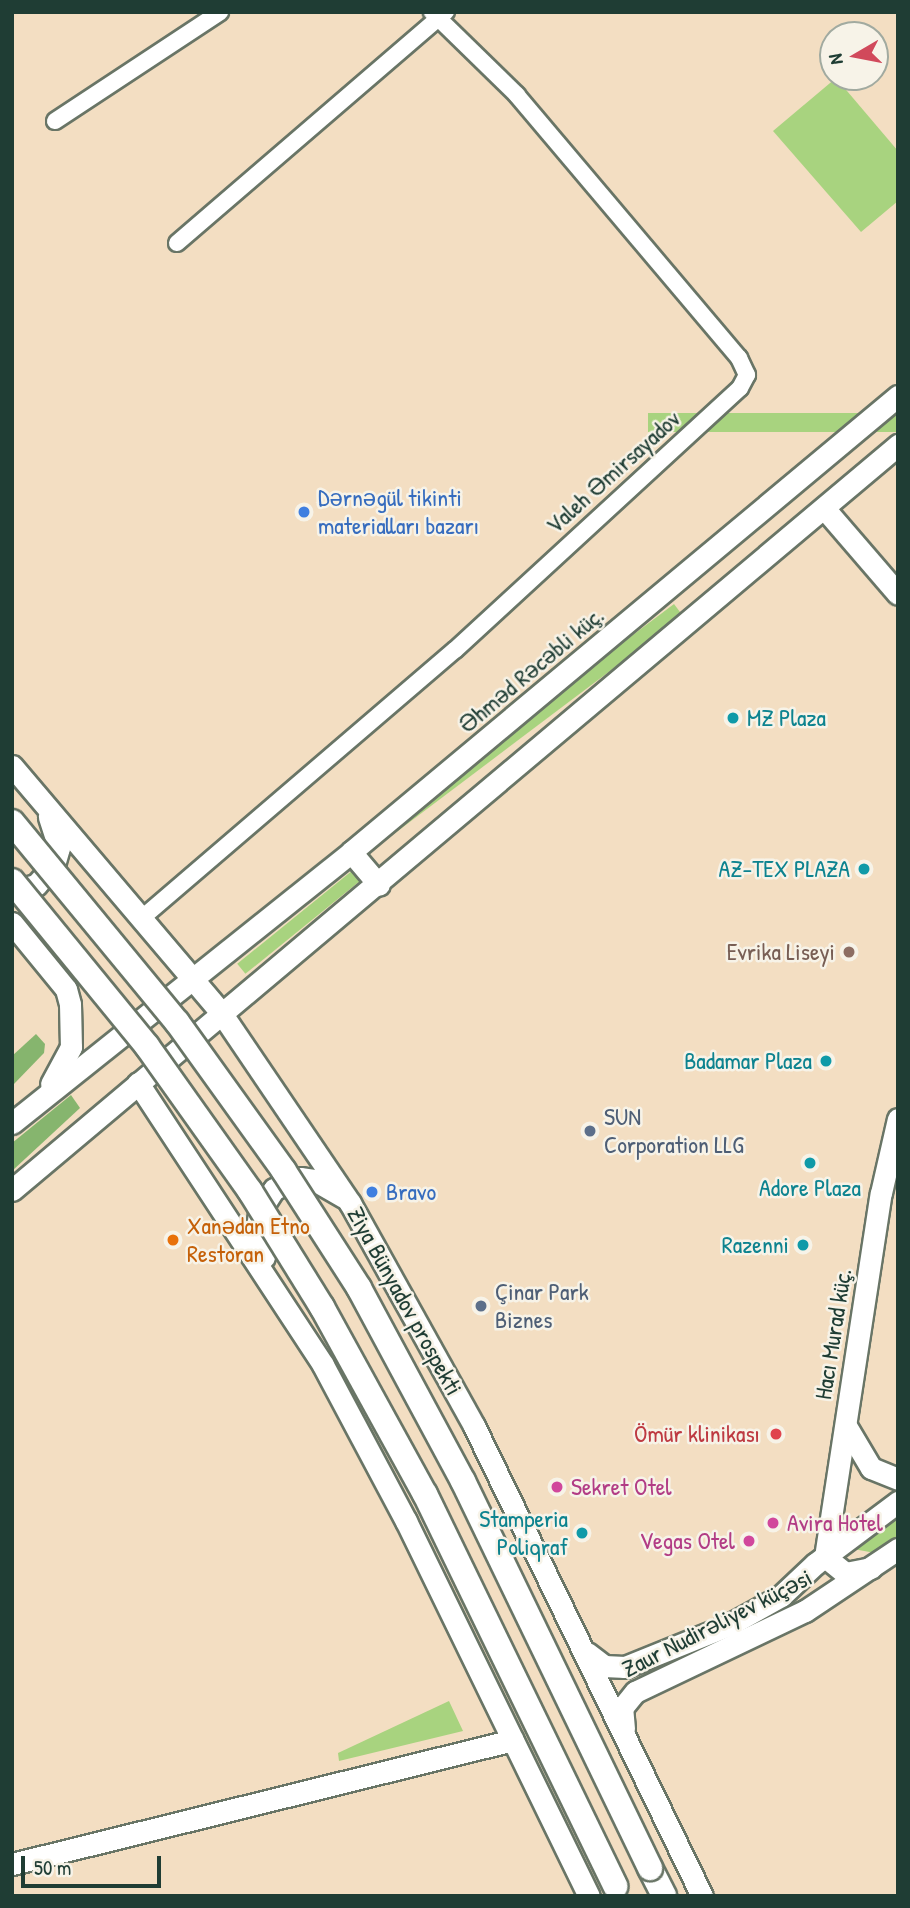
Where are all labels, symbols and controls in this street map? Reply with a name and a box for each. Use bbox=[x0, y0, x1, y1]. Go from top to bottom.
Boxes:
north arrow bbox=[819, 21, 889, 91]
text: N bbox=[822, 52, 849, 67]
street label: Valeh Əmirsayadov bbox=[540, 404, 686, 540]
place label: Dərnəgül tikinti materialları bazarı bbox=[318, 484, 479, 540]
marker: Dərnəgül tikinti materialları bazarı bbox=[296, 504, 312, 520]
street label: Əhməd Rəcəbli küç. bbox=[453, 601, 609, 739]
place label: MZ Plaza bbox=[747, 704, 826, 732]
marker: MZ Plaza bbox=[725, 710, 741, 726]
place label: AZ-TEX PLAZA bbox=[719, 855, 850, 883]
marker: AZ-TEX PLAZA bbox=[856, 861, 872, 877]
place label: Evrika Liseyi bbox=[727, 938, 835, 966]
marker: Evrika Liseyi bbox=[841, 944, 857, 960]
place label: Badamar Plaza bbox=[684, 1047, 812, 1075]
marker: Badamar Plaza bbox=[818, 1053, 834, 1069]
place label: SUN Corporation LLG bbox=[604, 1103, 744, 1159]
marker: SUN Corporation LLG bbox=[582, 1123, 598, 1139]
marker: Adore Plaza bbox=[802, 1155, 818, 1171]
place label: Adore Plaza bbox=[759, 1174, 861, 1202]
place label: Bravo bbox=[386, 1178, 436, 1206]
marker: Bravo bbox=[364, 1184, 380, 1200]
street label: Ziya Bünyadov prospekti bbox=[341, 1202, 469, 1400]
place label: Xanədan Etno Restoran bbox=[187, 1212, 310, 1268]
place label: Razenni bbox=[722, 1231, 789, 1259]
marker: Xanədan Etno Restoran bbox=[165, 1232, 181, 1248]
marker: Razenni bbox=[795, 1237, 811, 1253]
street label: Hacı Murad küç. bbox=[808, 1266, 858, 1402]
place label: Çinar Park Biznes bbox=[495, 1278, 589, 1334]
marker: Çinar Park Biznes bbox=[473, 1298, 489, 1314]
place label: Ömür klinikası bbox=[634, 1420, 760, 1448]
marker: Ömür klinikası bbox=[766, 1424, 786, 1444]
place label: Sekret Otel bbox=[571, 1473, 672, 1501]
marker: Sekret Otel bbox=[549, 1479, 565, 1495]
place label: Stamperia Poliqraf bbox=[479, 1505, 568, 1561]
place label: Avira Hotel bbox=[787, 1509, 883, 1537]
marker: Avira Hotel bbox=[765, 1515, 781, 1531]
marker: Stamperia Poliqraf bbox=[574, 1525, 590, 1541]
place label: Vegas Otel bbox=[640, 1527, 735, 1555]
marker: Vegas Otel bbox=[741, 1533, 757, 1549]
street label: Zaur Nudirəliyev küçəsi bbox=[617, 1563, 817, 1683]
scale bar bbox=[24, 1842, 164, 1886]
text: 50 m bbox=[34, 1853, 71, 1882]

